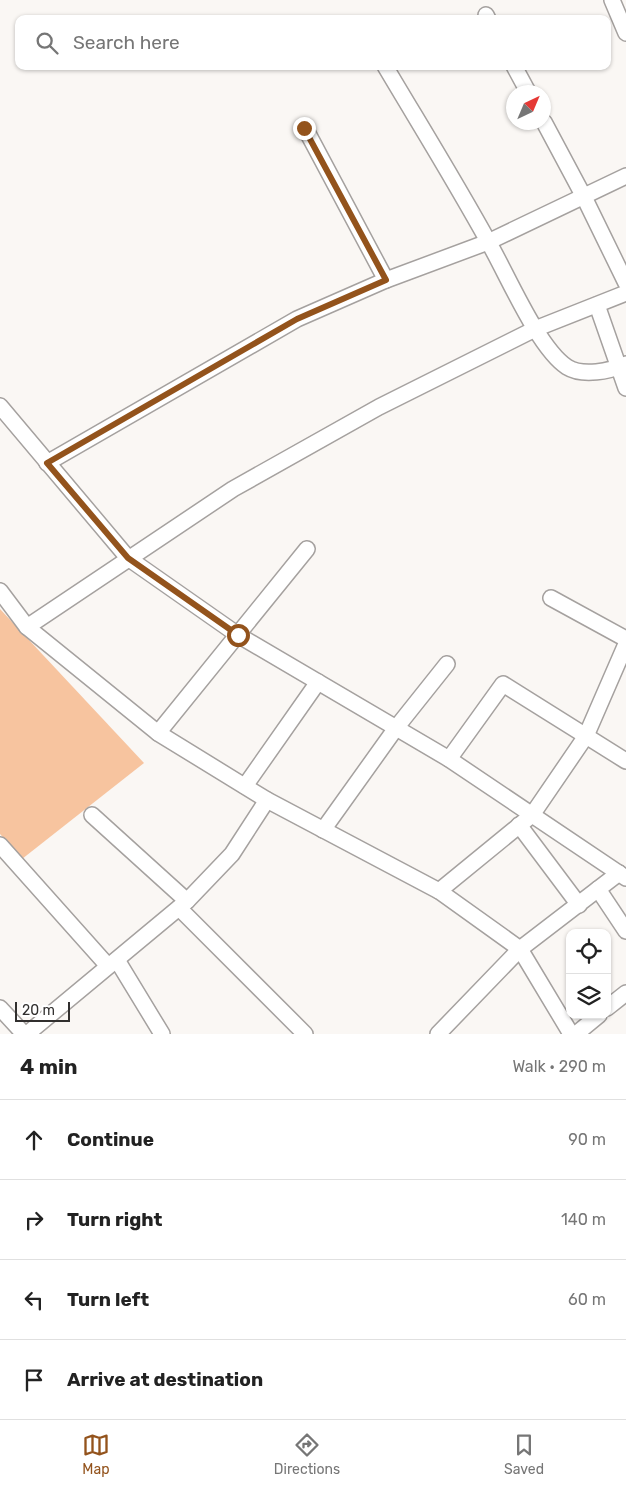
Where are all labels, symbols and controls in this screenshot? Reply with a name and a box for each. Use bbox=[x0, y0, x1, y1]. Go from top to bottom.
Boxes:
search box bbox=[15, 15, 611, 70]
icon: search bbox=[33, 29, 61, 57]
text: Search here bbox=[73, 31, 180, 54]
north arrow bbox=[506, 85, 551, 130]
route end bbox=[293, 117, 316, 140]
route start bbox=[227, 624, 250, 647]
map controls bbox=[566, 929, 611, 1019]
button: locate bbox=[566, 929, 611, 974]
button: layers bbox=[566, 974, 611, 1019]
scale bar bbox=[15, 999, 70, 1022]
text: 20 m bbox=[22, 1002, 55, 1019]
text: 4 min bbox=[20, 1054, 78, 1079]
text: Walk · 290 m bbox=[512, 1057, 606, 1076]
icon: ahead bbox=[20, 1126, 48, 1154]
text: Continue bbox=[67, 1128, 154, 1151]
text: 90 m bbox=[568, 1130, 606, 1149]
icon: right bbox=[20, 1206, 48, 1234]
text: Turn right bbox=[67, 1208, 162, 1231]
text: 140 m bbox=[561, 1210, 606, 1229]
icon: left bbox=[20, 1286, 48, 1314]
text: Turn left bbox=[67, 1288, 149, 1311]
text: 60 m bbox=[568, 1290, 606, 1309]
icon: arrive bbox=[20, 1366, 48, 1394]
text: Arrive at destination bbox=[67, 1368, 263, 1391]
tab: Map bbox=[82, 1431, 110, 1478]
tab: Directions bbox=[274, 1431, 340, 1478]
tab: Saved bbox=[504, 1431, 544, 1478]

